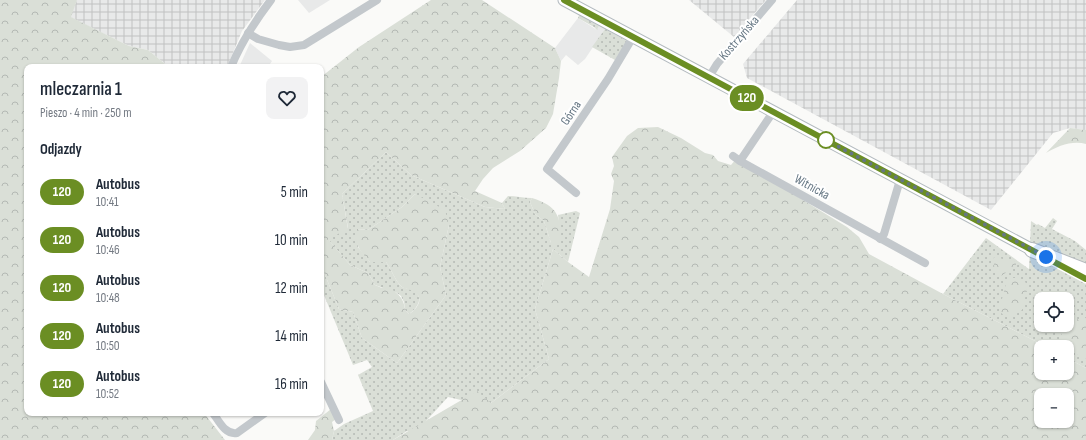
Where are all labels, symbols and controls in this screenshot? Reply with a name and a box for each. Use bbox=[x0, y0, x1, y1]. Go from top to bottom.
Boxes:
street label: Kostrzyńska bbox=[715, 13, 763, 63]
button: heart bbox=[266, 77, 308, 119]
text: mleczarnia 1 bbox=[40, 78, 122, 101]
line badge: 120 bbox=[724, 85, 770, 111]
text: 120 bbox=[738, 89, 756, 106]
street label: Górna bbox=[557, 98, 585, 128]
text: Pieszo · 4 min · 250 m bbox=[40, 105, 132, 121]
unlabelled marker bbox=[817, 131, 835, 149]
text: Odjazdy bbox=[40, 140, 82, 159]
street label: Witnicka bbox=[792, 171, 832, 203]
text: Autobus bbox=[96, 175, 140, 194]
text: 120 bbox=[53, 183, 71, 200]
text: 5 min bbox=[281, 183, 308, 202]
text: 10:41 bbox=[96, 194, 119, 210]
text: Autobus bbox=[96, 223, 140, 242]
text: 120 bbox=[53, 231, 71, 248]
text: 10 min bbox=[275, 231, 308, 250]
text: 10:46 bbox=[96, 242, 120, 258]
your location bbox=[1036, 247, 1056, 267]
text: Autobus bbox=[96, 271, 140, 290]
text: 120 bbox=[53, 279, 71, 296]
text: 12 min bbox=[275, 279, 308, 298]
text: 10:48 bbox=[96, 290, 120, 306]
map controls bbox=[1034, 292, 1074, 428]
button: locate bbox=[1034, 292, 1074, 332]
text: Autobus bbox=[96, 319, 140, 338]
text: 120 bbox=[53, 327, 71, 344]
text: 14 min bbox=[275, 327, 308, 346]
text: 10:50 bbox=[96, 338, 120, 354]
button: + bbox=[1034, 340, 1074, 380]
text: Autobus bbox=[96, 367, 140, 386]
text: 120 bbox=[53, 375, 71, 392]
text: 16 min bbox=[275, 375, 308, 394]
text: 10:52 bbox=[96, 386, 119, 402]
button: − bbox=[1034, 388, 1074, 428]

